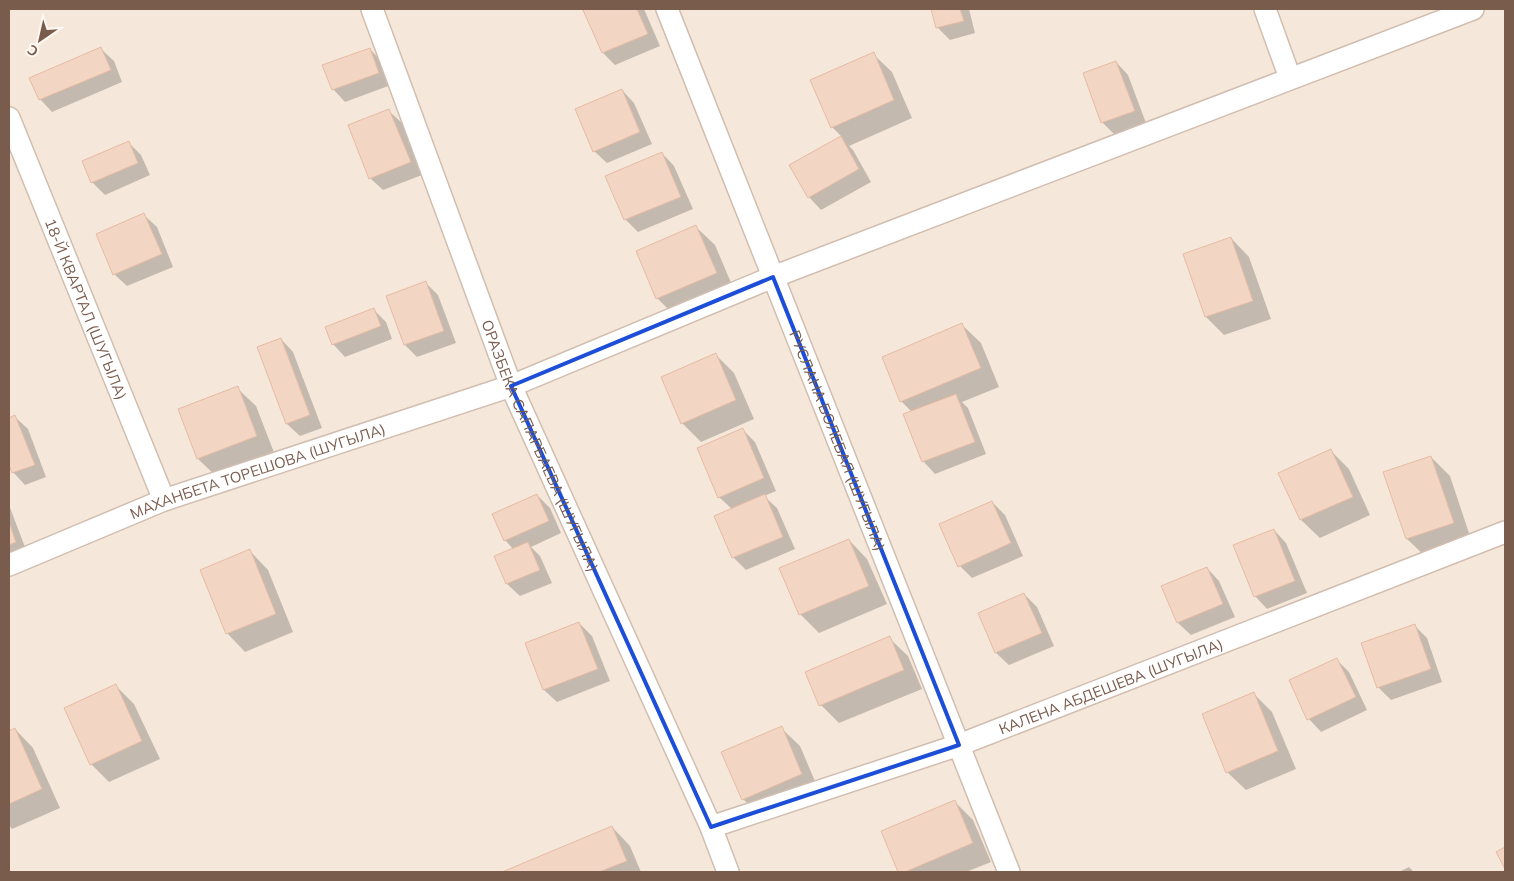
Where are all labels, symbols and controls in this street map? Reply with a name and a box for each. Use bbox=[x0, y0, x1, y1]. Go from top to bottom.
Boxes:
north arrow bbox=[15, 15, 65, 65]
text: С bbox=[24, 41, 42, 61]
street label: 18-Й КВАРТАЛ (ШУГЫЛА) bbox=[41, 215, 132, 402]
street label: ОРАЗБЕКА САПАРБАЕВА (ШУГЫЛА) bbox=[478, 317, 603, 574]
street label: РУСЛАНА БОЛЕБАЯ (ШУГЫЛА) bbox=[786, 327, 890, 553]
street label: МАХАНБЕТА ТОРЕШОВА (ШУГЫЛА) bbox=[127, 419, 388, 523]
street label: КАЛЕНА АБДЕШЕВА (ШУГЫЛА) bbox=[996, 634, 1225, 738]

